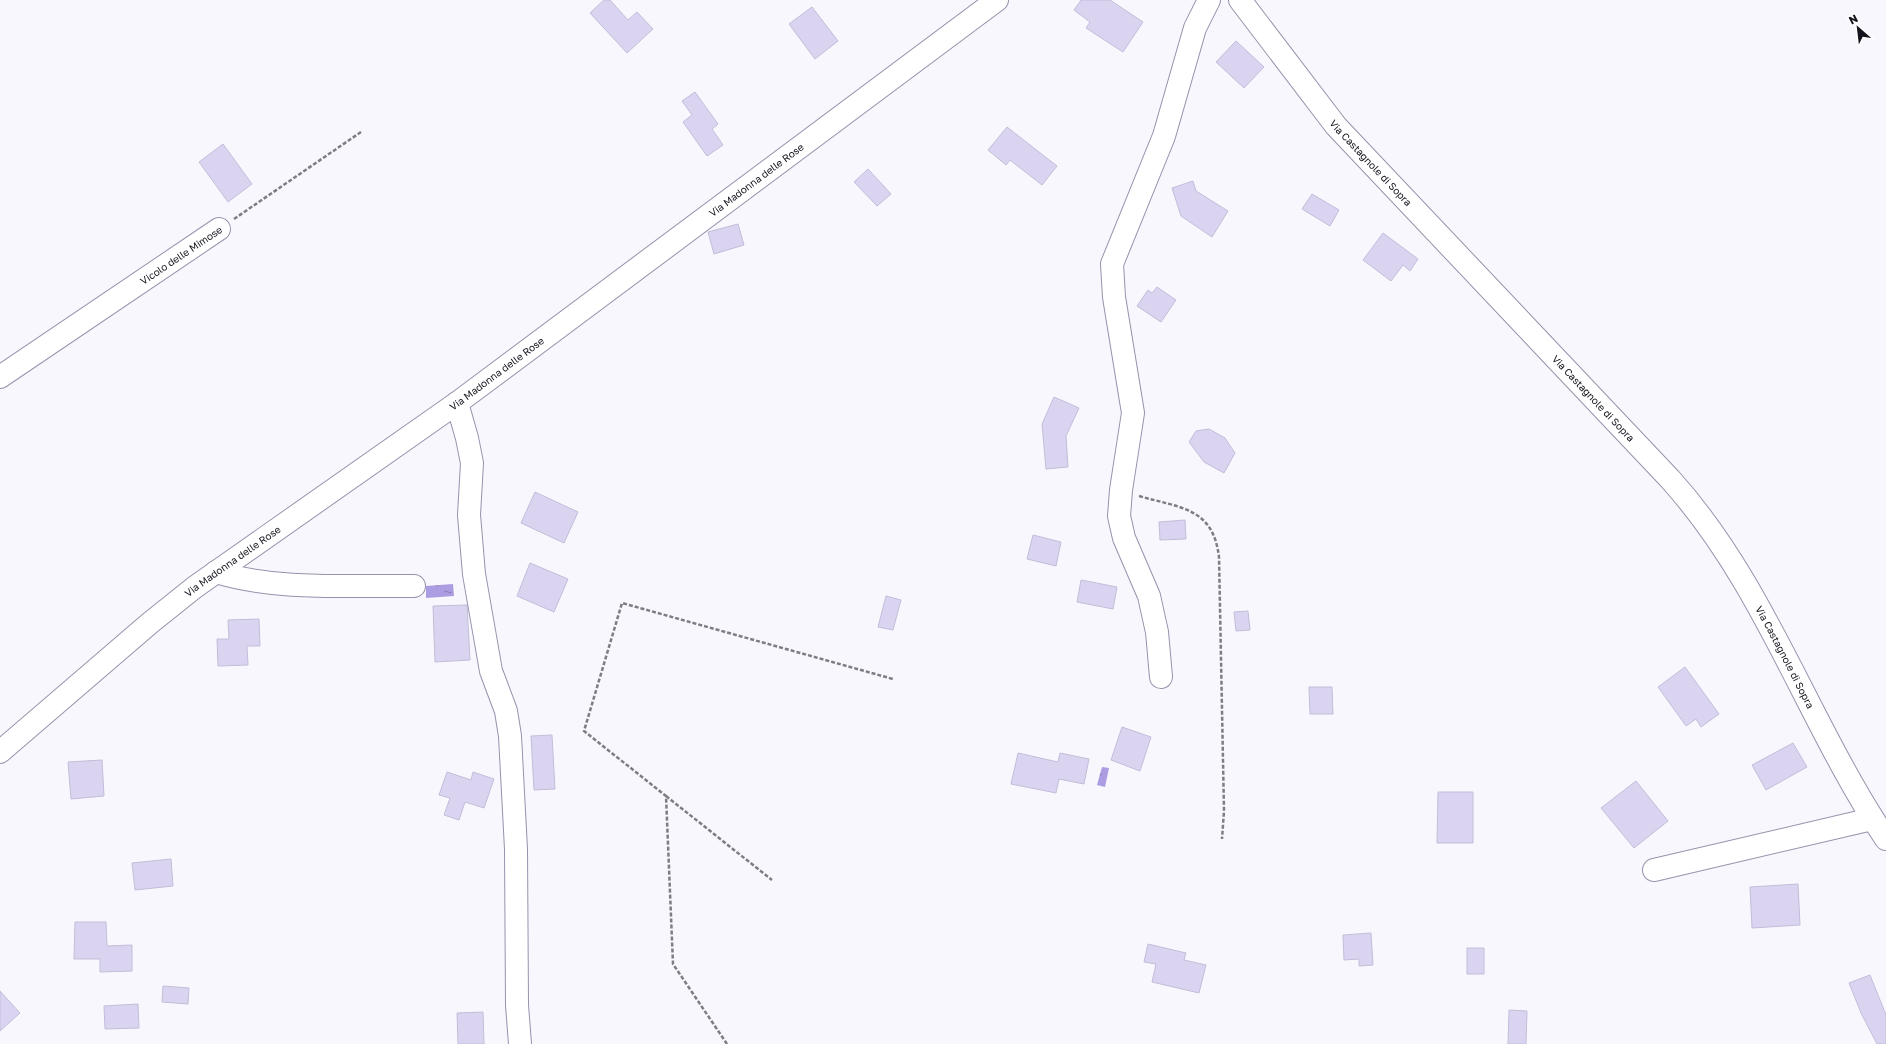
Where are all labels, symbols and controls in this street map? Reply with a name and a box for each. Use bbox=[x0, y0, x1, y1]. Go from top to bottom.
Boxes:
north arrow bbox=[1838, 8, 1878, 48]
text: N bbox=[1846, 11, 1860, 26]
street label: Via Castagnole di Sopra bbox=[1327, 117, 1414, 208]
street label: Via Madonna delle Rose bbox=[707, 140, 806, 219]
street label: Vicolo delle Mimose bbox=[138, 223, 224, 287]
street label: Via Madonna delle Rose bbox=[447, 334, 546, 413]
street label: Via Castagnole di Sopra bbox=[1550, 353, 1637, 444]
street label: Via Madonna delle Rose bbox=[182, 523, 283, 599]
street label: Via Castagnole di Sopra bbox=[1753, 604, 1817, 710]

